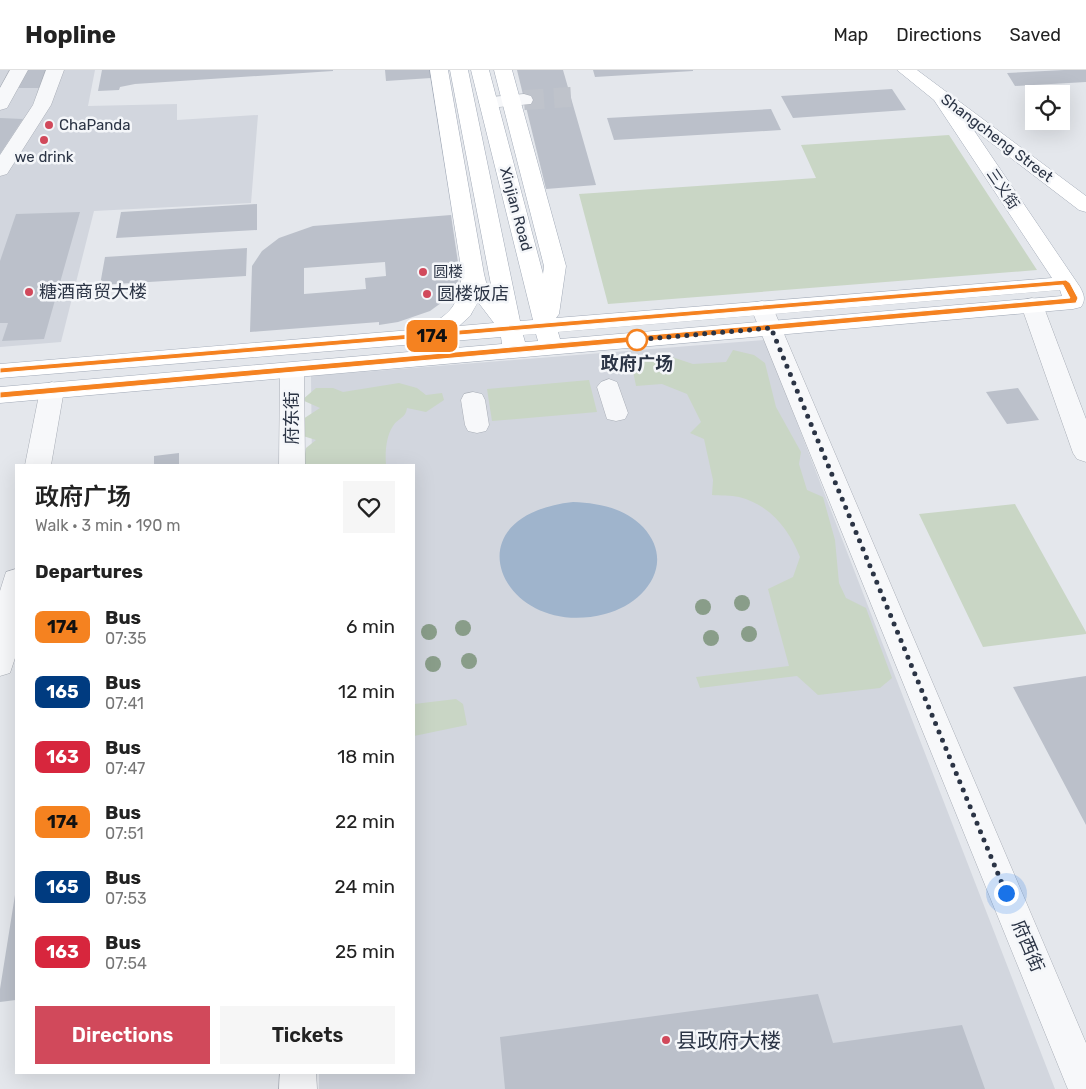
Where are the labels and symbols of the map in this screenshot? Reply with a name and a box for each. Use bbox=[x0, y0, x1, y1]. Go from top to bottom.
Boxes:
street label: Shangcheng Street bbox=[937, 90, 1057, 186]
place label: ChaPanda bbox=[59, 116, 130, 134]
marker: ChaPanda bbox=[43, 119, 55, 131]
marker: we drink bbox=[38, 134, 50, 146]
place label: we drink bbox=[15, 148, 74, 166]
street label: Xinjian Road bbox=[496, 165, 536, 253]
street label: 三义街 bbox=[983, 165, 1023, 213]
place label: 圆楼 bbox=[433, 263, 463, 281]
marker: 圆楼 bbox=[417, 266, 429, 278]
place label: 糖酒商贸大楼 bbox=[39, 281, 147, 303]
place label: 圆楼饭店 bbox=[437, 283, 509, 305]
marker: 糖酒商贸大楼 bbox=[23, 286, 35, 298]
marker: 圆楼饭店 bbox=[421, 288, 433, 300]
line badge: 174 bbox=[403, 320, 461, 352]
marker: 政府广场 bbox=[626, 329, 648, 351]
place label: 政府广场 bbox=[601, 353, 673, 375]
street label: 府东街 bbox=[281, 391, 303, 445]
your location bbox=[994, 881, 1019, 906]
street label: 府西街 bbox=[1007, 917, 1049, 975]
place label: 县政府大楼 bbox=[676, 1028, 781, 1053]
marker: 县政府大楼 bbox=[660, 1034, 672, 1046]

